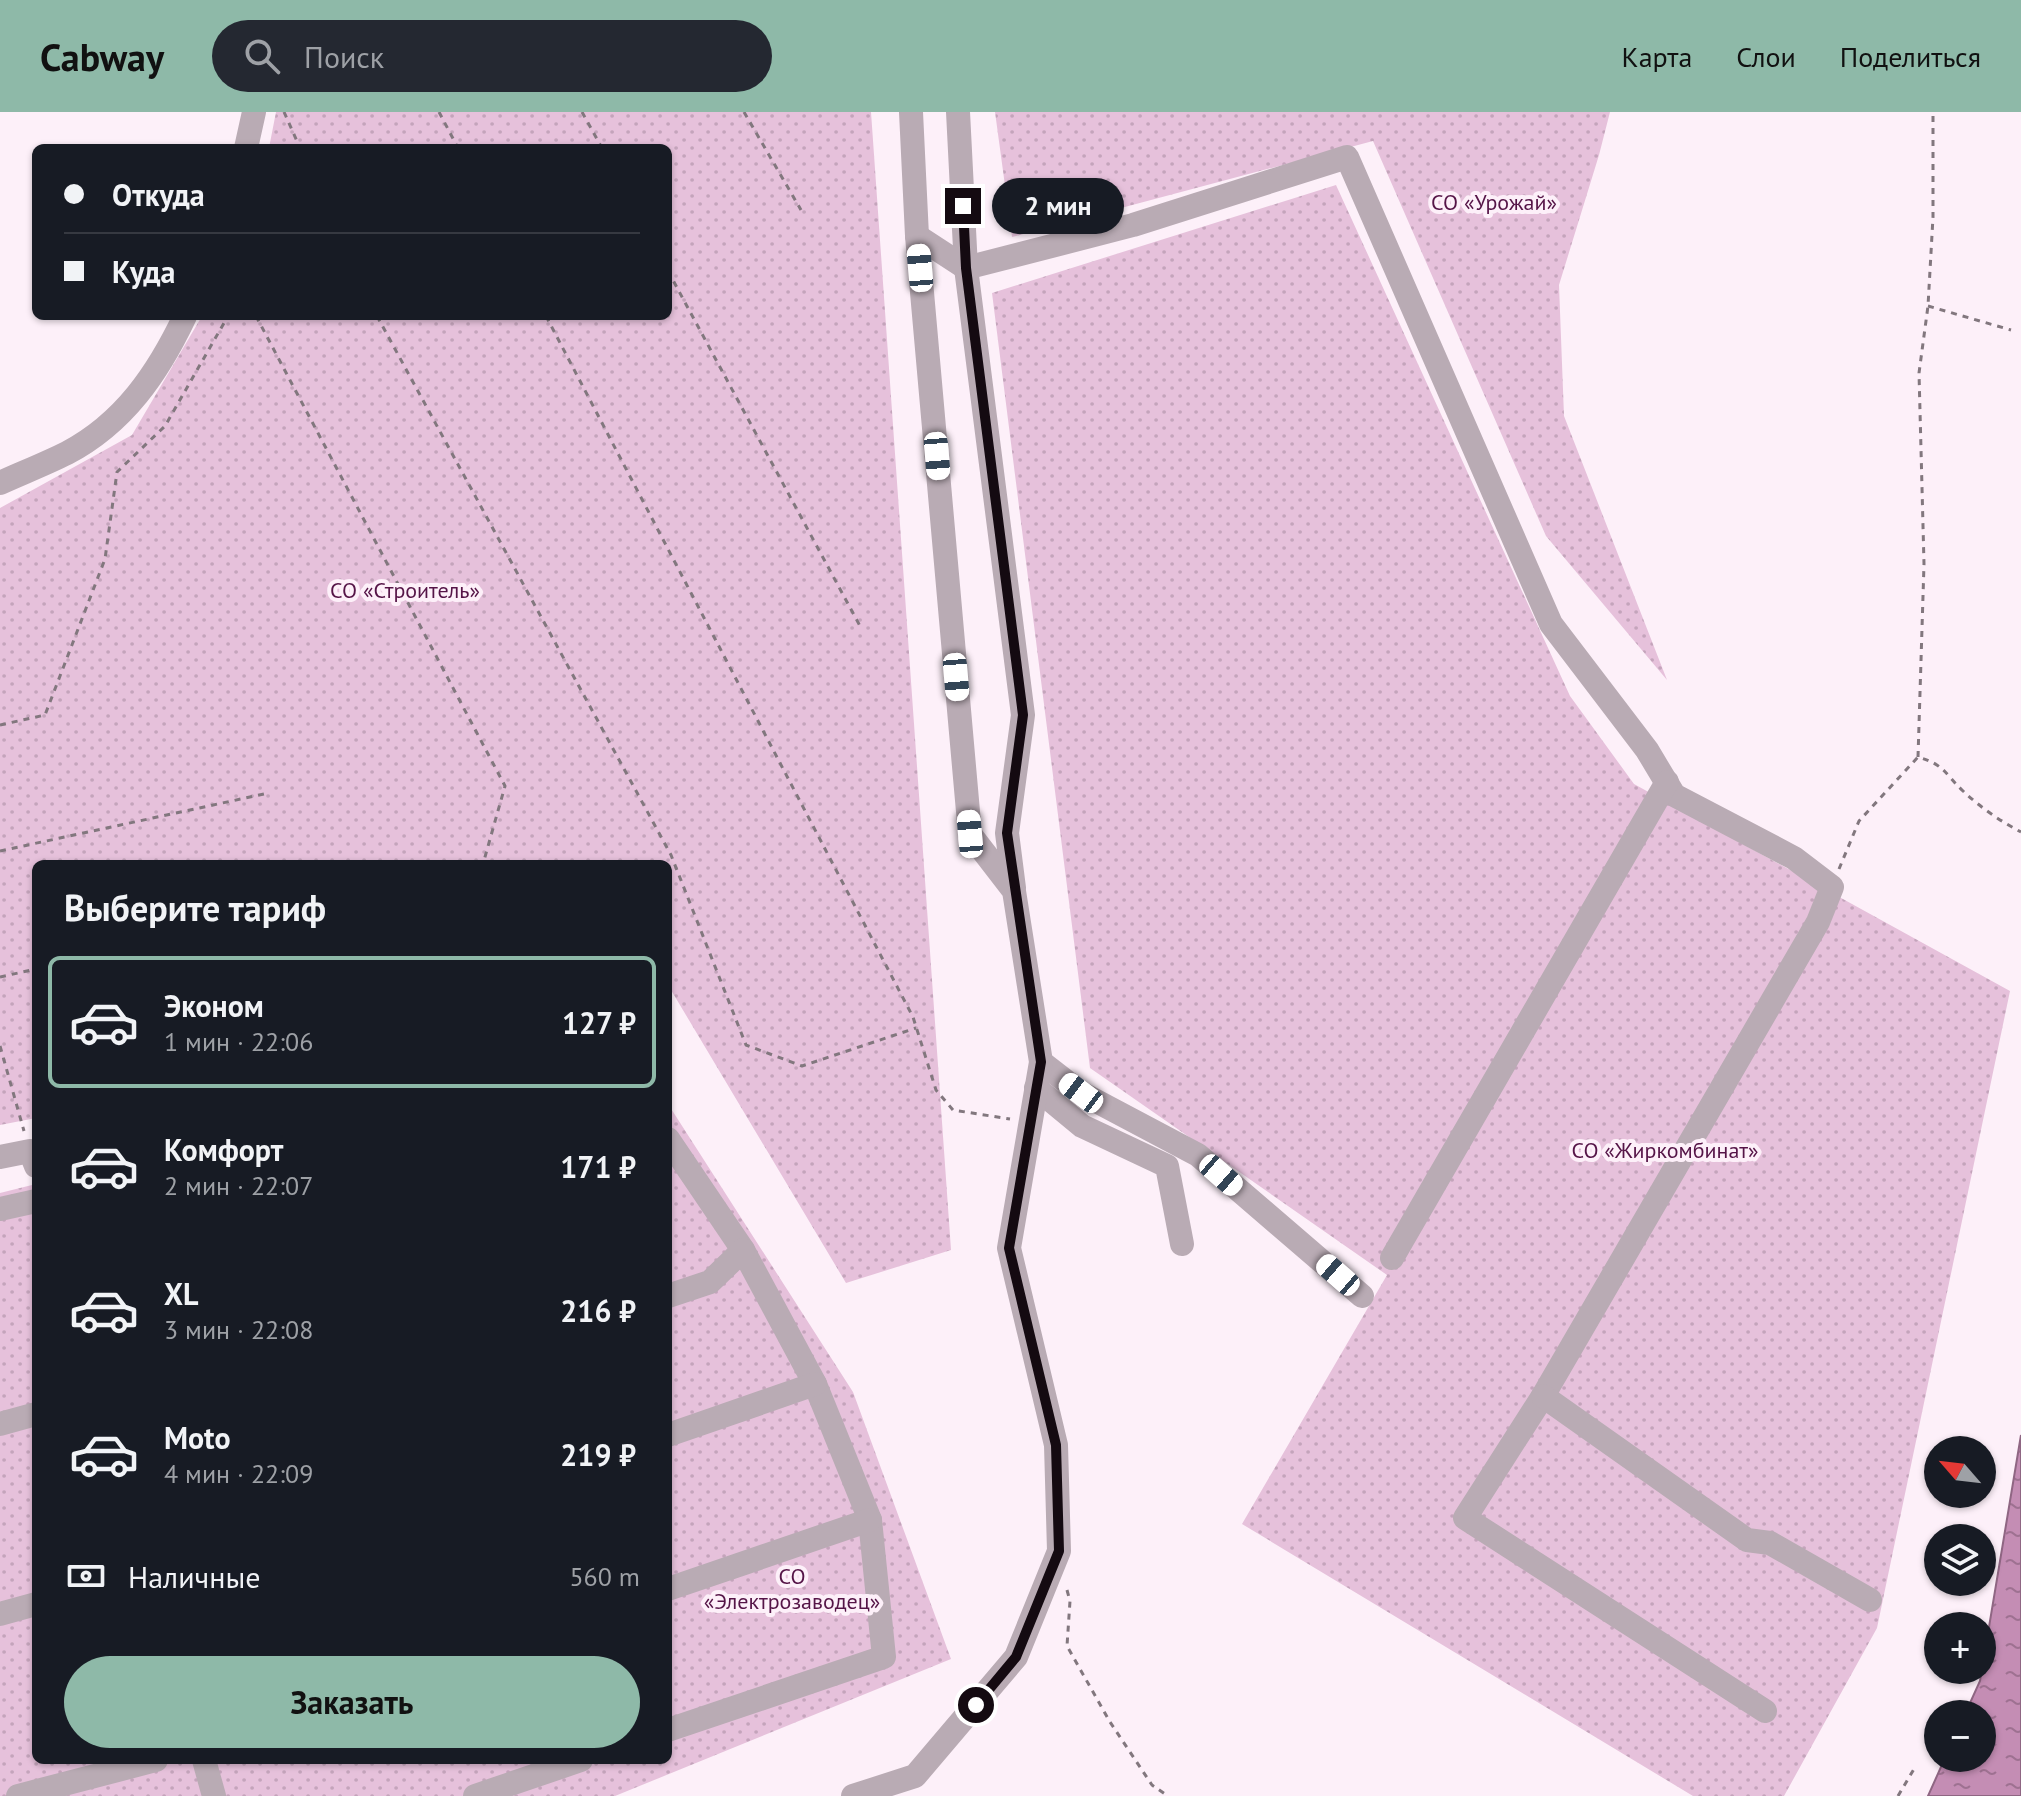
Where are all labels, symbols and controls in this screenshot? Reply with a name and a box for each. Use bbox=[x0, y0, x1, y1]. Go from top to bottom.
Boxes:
search box bbox=[212, 20, 772, 92]
text: Cabway bbox=[40, 32, 164, 81]
icon: search bbox=[240, 34, 284, 78]
text: Поиск bbox=[304, 37, 384, 76]
text: Карта bbox=[1622, 38, 1692, 75]
text: Слои bbox=[1736, 38, 1796, 75]
text: Поделиться bbox=[1840, 38, 1981, 75]
text: Откуда bbox=[112, 175, 205, 214]
callout: 2 мин bbox=[991, 178, 1123, 234]
route end bbox=[945, 188, 981, 224]
park label: СО «Урожай» bbox=[1431, 188, 1557, 216]
text: 2 мин bbox=[1025, 189, 1091, 222]
car bbox=[906, 243, 934, 293]
text: Куда bbox=[112, 252, 175, 291]
car bbox=[923, 431, 951, 481]
park label: СО «Строитель» bbox=[330, 576, 480, 604]
car bbox=[942, 652, 970, 702]
car bbox=[956, 809, 984, 859]
text: Выберите тариф bbox=[64, 884, 326, 931]
icon: car bbox=[68, 986, 140, 1058]
text: Эконом bbox=[164, 986, 264, 1025]
text: 127 ₽ bbox=[562, 1003, 636, 1042]
text: 1 мин · 22:06 bbox=[164, 1025, 313, 1058]
car bbox=[1055, 1069, 1107, 1117]
icon: car bbox=[68, 1130, 140, 1202]
text: Комфорт bbox=[164, 1130, 283, 1169]
park label: СО «Жиркомбинат» bbox=[1571, 1136, 1759, 1164]
text: 171 ₽ bbox=[560, 1147, 636, 1186]
car bbox=[1195, 1150, 1247, 1200]
text: 2 мин · 22:07 bbox=[164, 1169, 313, 1202]
car bbox=[1312, 1250, 1364, 1300]
icon: car bbox=[68, 1274, 140, 1346]
text: XL bbox=[164, 1274, 198, 1313]
text: 216 ₽ bbox=[560, 1291, 636, 1330]
text: 3 мин · 22:08 bbox=[164, 1313, 313, 1346]
icon: car bbox=[68, 1418, 140, 1490]
text: Moto bbox=[164, 1418, 231, 1457]
text: 219 ₽ bbox=[560, 1435, 636, 1474]
north arrow bbox=[1924, 1436, 1996, 1508]
map controls bbox=[1924, 1436, 1996, 1772]
text: 4 мин · 22:09 bbox=[164, 1457, 313, 1490]
button: layers bbox=[1924, 1524, 1996, 1596]
icon: cash bbox=[64, 1554, 108, 1598]
text: Наличные bbox=[128, 1557, 260, 1596]
text: 560 m bbox=[569, 1560, 640, 1593]
park label: СО «Электрозаводец» bbox=[704, 1562, 880, 1615]
button: + bbox=[1924, 1612, 1996, 1684]
button: Заказать bbox=[64, 1656, 640, 1748]
route start bbox=[958, 1687, 994, 1723]
button: − bbox=[1924, 1700, 1996, 1772]

